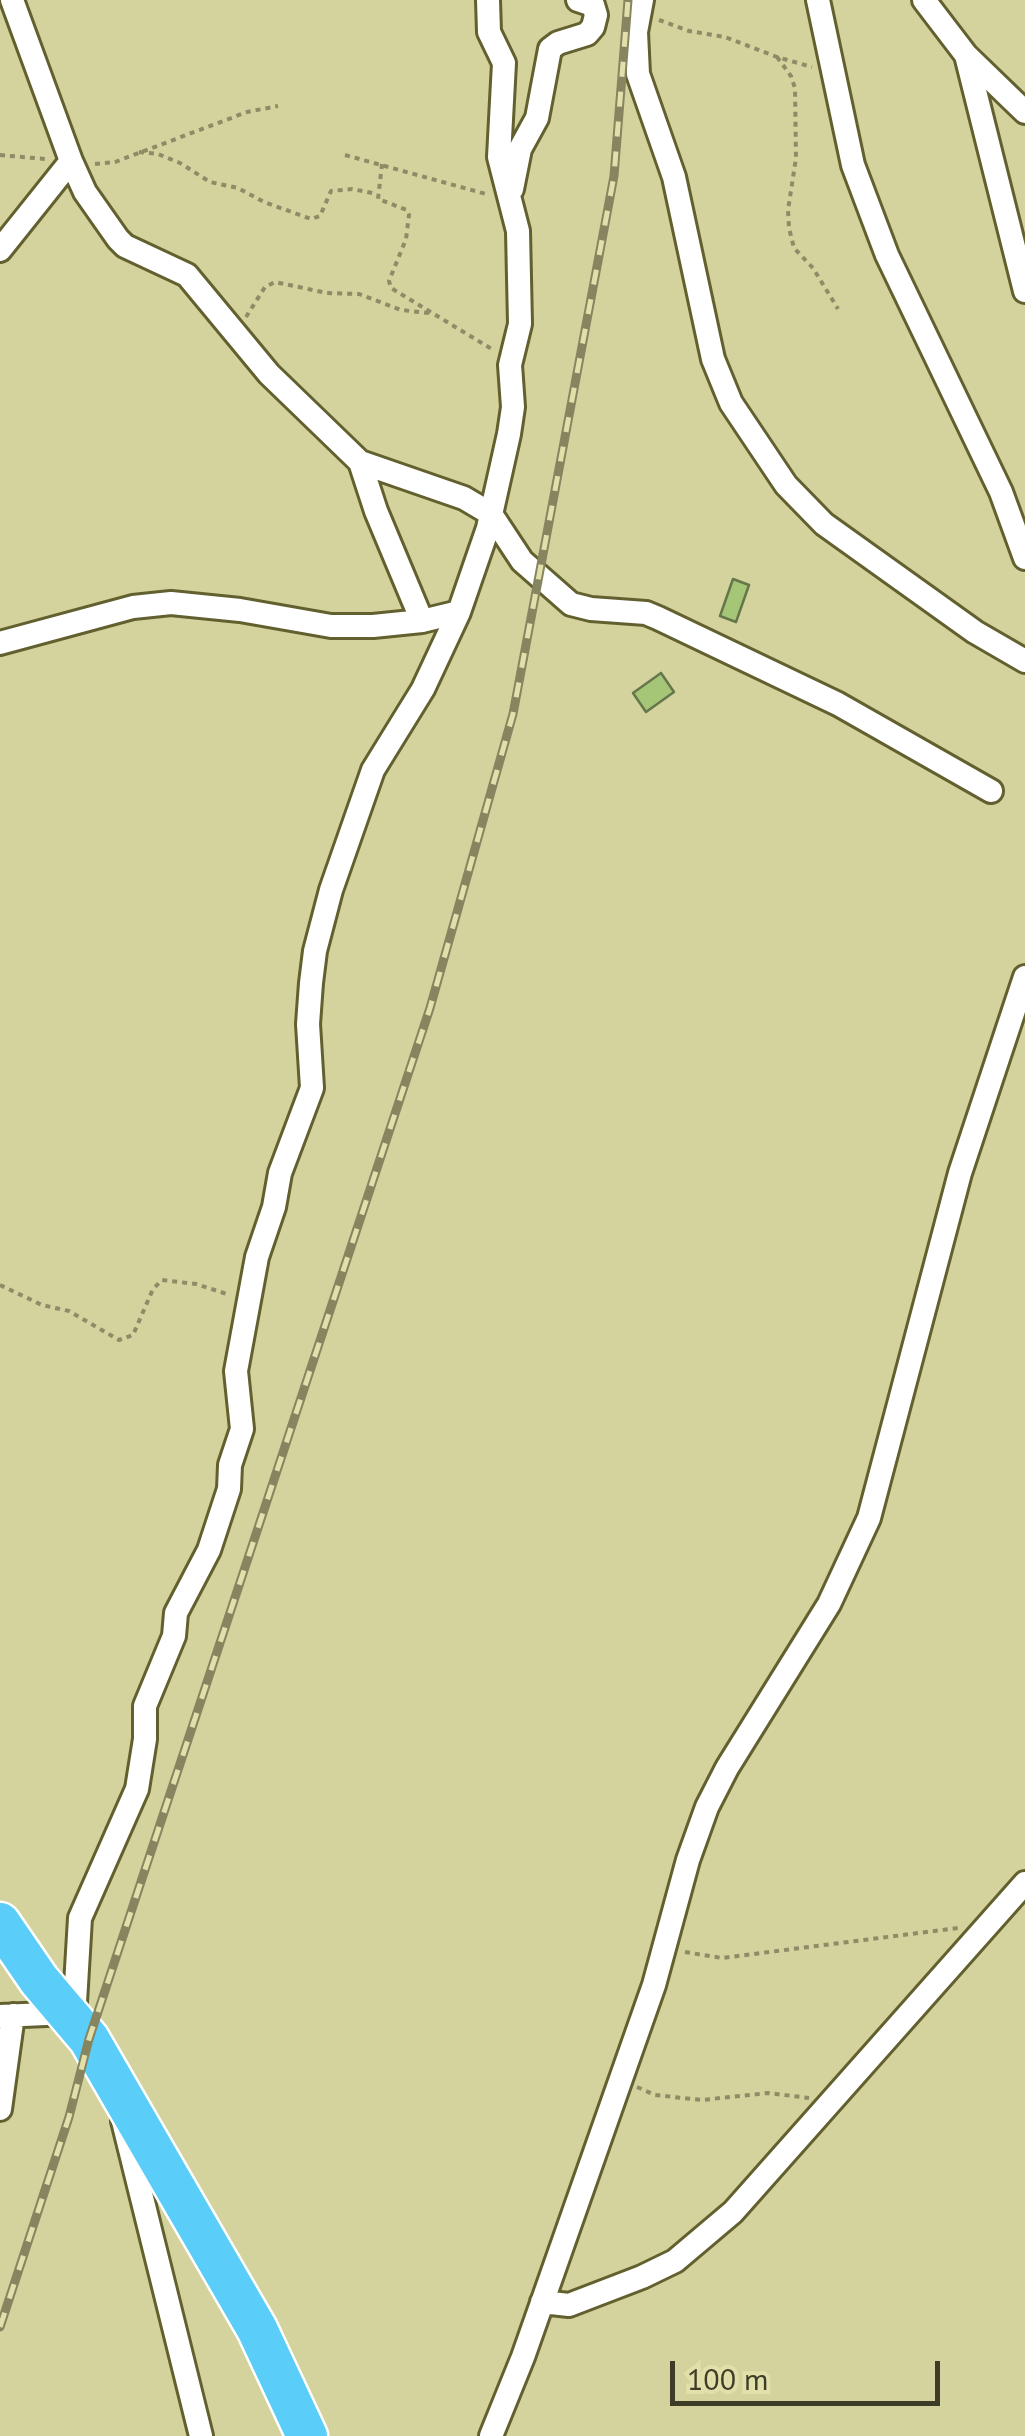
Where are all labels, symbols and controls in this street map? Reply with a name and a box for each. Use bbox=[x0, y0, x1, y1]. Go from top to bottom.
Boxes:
scale bar bbox=[675, 2341, 945, 2403]
text: 100 m bbox=[687, 2359, 768, 2398]

